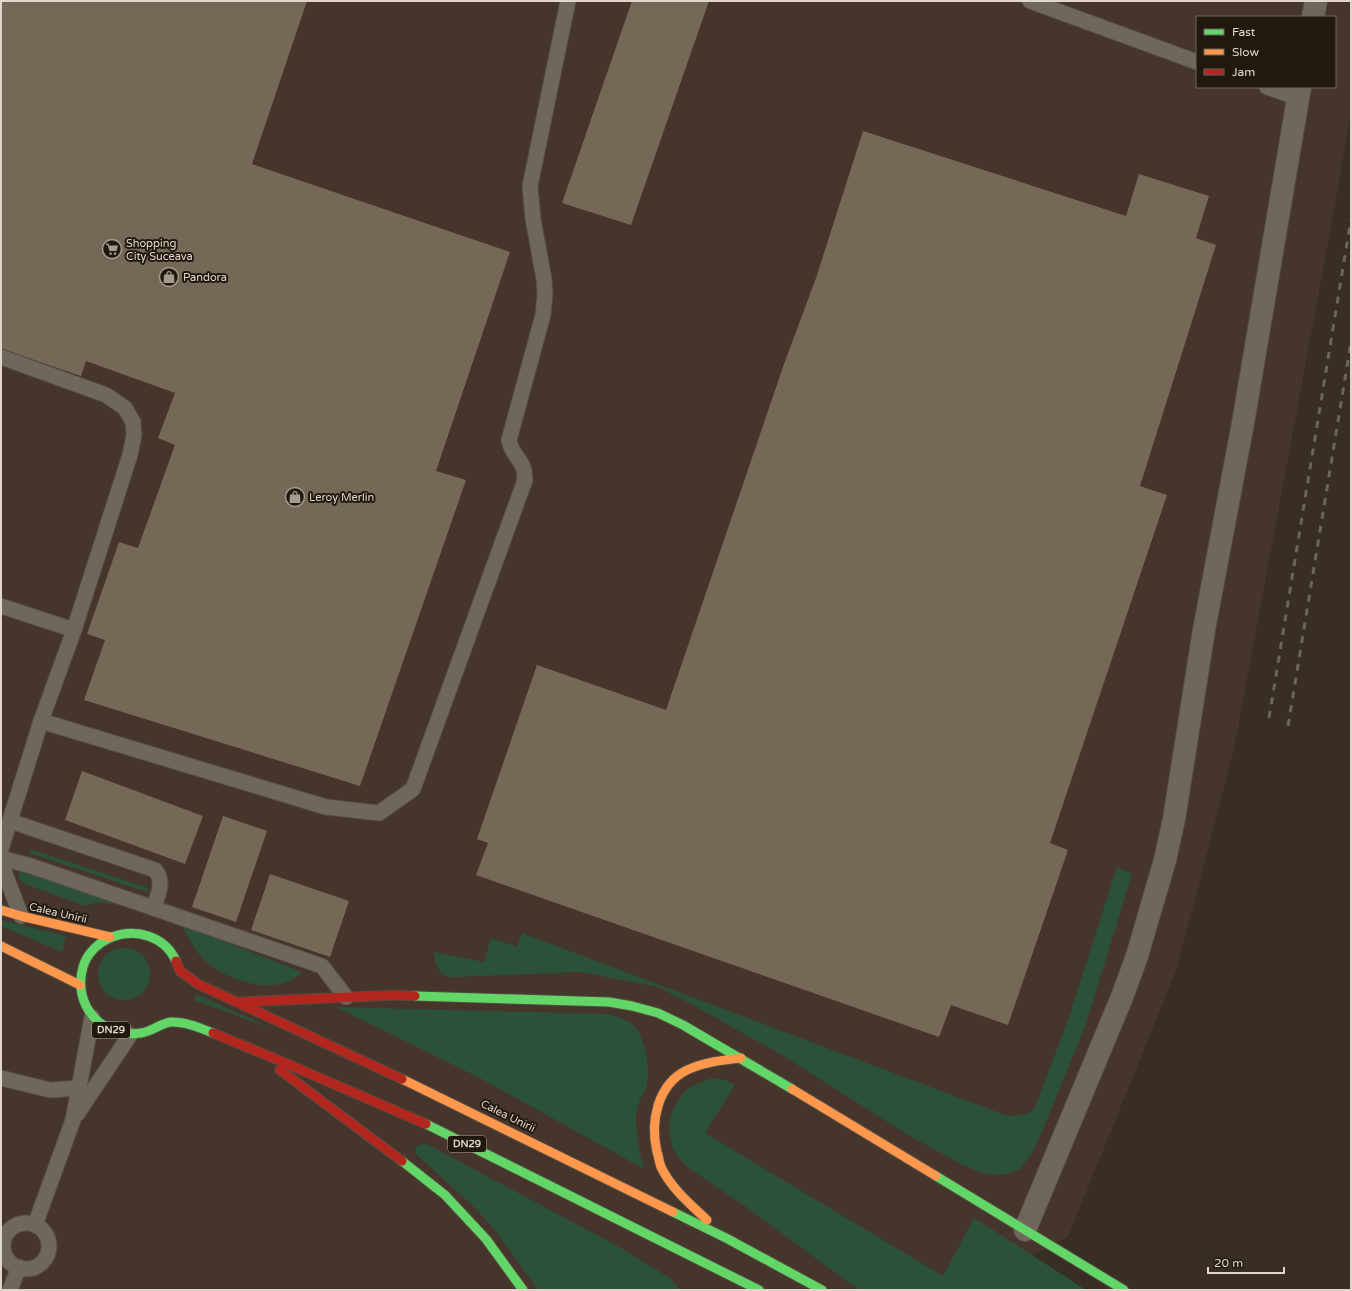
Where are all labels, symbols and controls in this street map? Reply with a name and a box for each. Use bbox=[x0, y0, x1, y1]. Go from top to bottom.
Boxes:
legend bbox=[1196, 16, 1336, 88]
text: Fast bbox=[1232, 25, 1256, 39]
text: Slow bbox=[1232, 45, 1259, 59]
text: Jam bbox=[1232, 65, 1255, 79]
place label: Shopping City Suceava bbox=[126, 237, 193, 263]
supermarket icon: Shopping City Suceava bbox=[101, 238, 123, 260]
shop icon: Pandora bbox=[158, 266, 180, 288]
place label: Pandora bbox=[183, 271, 227, 284]
shop icon: Leroy Merlin bbox=[284, 486, 306, 508]
place label: Leroy Merlin bbox=[309, 491, 374, 504]
street label: Calea Unirii bbox=[28, 900, 88, 926]
road number: DN29 bbox=[92, 1022, 130, 1038]
street label: Calea Unirii bbox=[479, 1097, 537, 1135]
road number: DN29 bbox=[448, 1136, 486, 1152]
scale bar bbox=[1208, 1249, 1284, 1275]
text: 20 m bbox=[1214, 1256, 1243, 1270]

